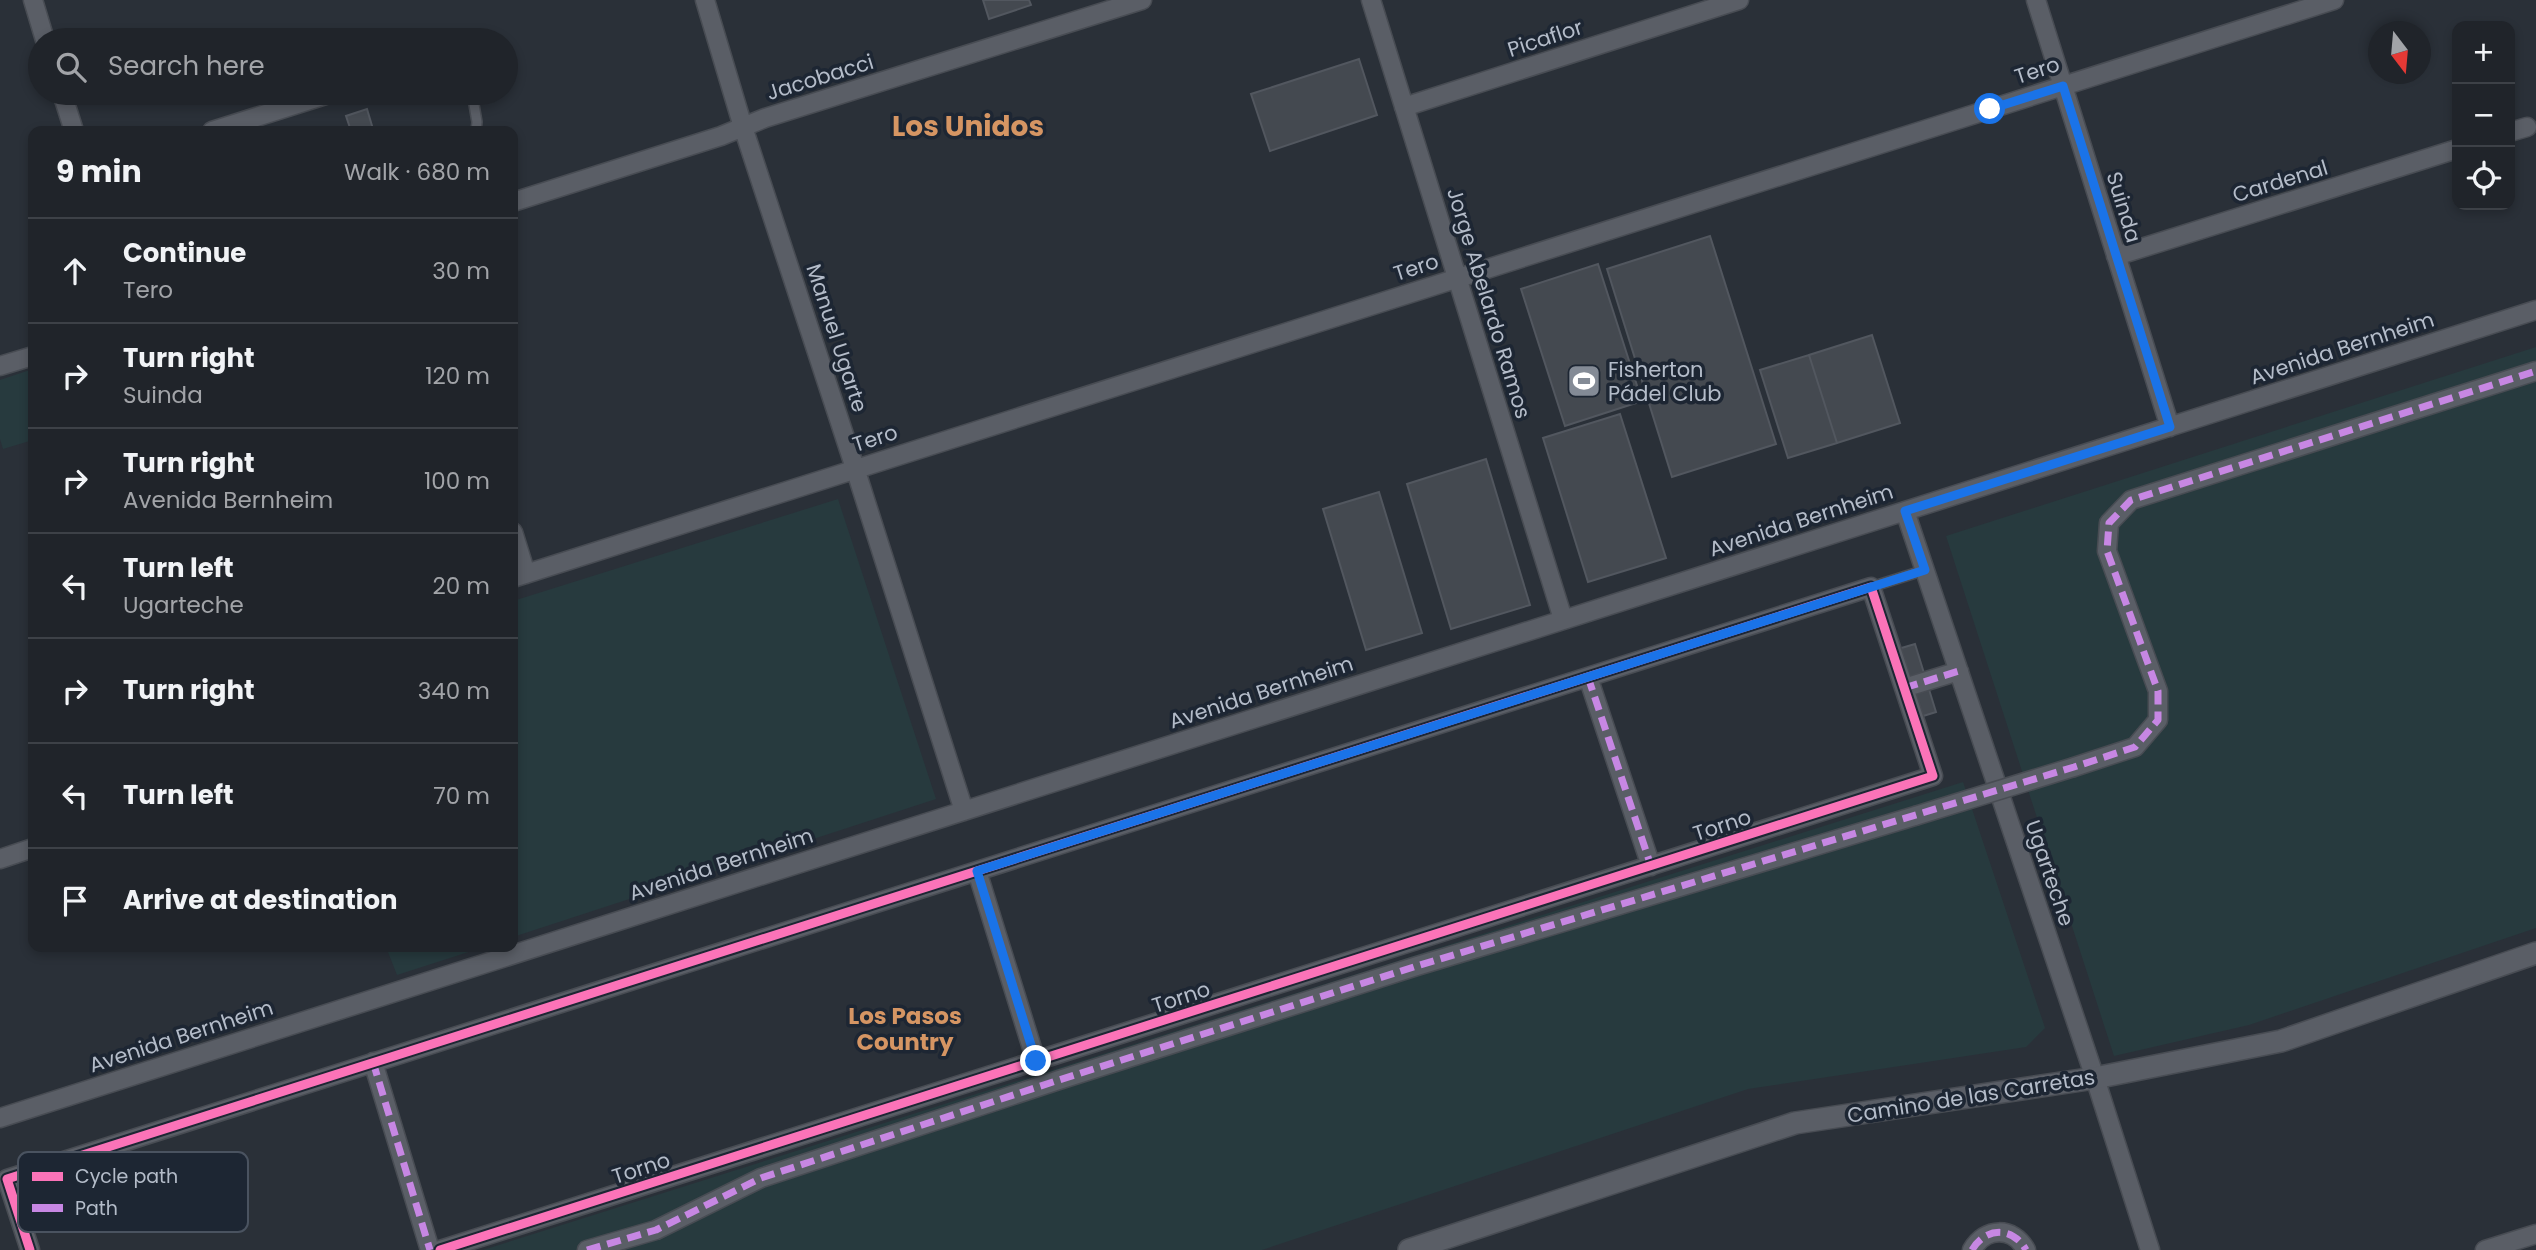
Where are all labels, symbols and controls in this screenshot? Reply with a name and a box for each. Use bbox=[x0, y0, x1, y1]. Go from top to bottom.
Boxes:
street label: Picaflor bbox=[1504, 12, 1587, 64]
north arrow bbox=[2368, 21, 2431, 84]
map controls bbox=[2452, 21, 2515, 210]
button: + bbox=[2452, 21, 2515, 84]
search box bbox=[28, 28, 518, 105]
street label: Jacobacci bbox=[763, 47, 877, 107]
icon: search bbox=[52, 48, 90, 86]
text: Search here bbox=[108, 48, 265, 84]
street label: Tero bbox=[2011, 49, 2063, 91]
button: − bbox=[2452, 84, 2515, 147]
route start bbox=[1974, 93, 2005, 124]
district label: Los Unidos bbox=[892, 107, 1044, 146]
button: locate bbox=[2452, 147, 2515, 210]
text: 9 min bbox=[56, 150, 142, 193]
street label: Cardenal bbox=[2229, 153, 2331, 209]
text: Walk · 680 m bbox=[344, 156, 490, 188]
street label: Suinda bbox=[2099, 168, 2149, 246]
street label: Jorge Abelardo Ramos bbox=[1440, 184, 1538, 422]
text: Continue bbox=[123, 235, 246, 271]
street label: Tero bbox=[1390, 246, 1442, 288]
icon: ahead bbox=[56, 252, 94, 290]
text: 30 m bbox=[432, 255, 490, 287]
street label: Manuel Ugarte bbox=[799, 260, 875, 416]
text: Tero bbox=[123, 274, 173, 306]
street label: Avenida Bernheim bbox=[2246, 305, 2438, 391]
text: Turn right bbox=[123, 340, 255, 376]
place label: Fisherton Pádel Club bbox=[1608, 355, 1721, 408]
icon: right bbox=[56, 357, 94, 395]
text: 120 m bbox=[425, 360, 490, 392]
sports icon: Fisherton Pádel Club bbox=[1565, 362, 1603, 400]
text: Suinda bbox=[123, 379, 203, 411]
street label: Tero bbox=[849, 417, 901, 459]
text: Turn right bbox=[123, 445, 255, 481]
icon: right bbox=[56, 462, 94, 500]
text: 100 m bbox=[424, 465, 490, 497]
street label: Avenida Bernheim bbox=[1705, 477, 1897, 563]
text: Avenida Bernheim bbox=[123, 484, 333, 516]
text: Turn left bbox=[123, 550, 234, 586]
icon: left bbox=[56, 567, 94, 605]
text: 20 m bbox=[432, 570, 490, 602]
text: Ugarteche bbox=[123, 589, 244, 621]
street label: Avenida Bernheim bbox=[1165, 649, 1357, 735]
icon: right bbox=[56, 672, 94, 710]
text: Turn right bbox=[123, 672, 255, 708]
text: 340 m bbox=[418, 675, 490, 707]
icon: left bbox=[56, 777, 94, 815]
text: Turn left bbox=[123, 777, 234, 813]
text: 70 m bbox=[433, 780, 490, 812]
street label: Torno bbox=[1689, 802, 1755, 848]
street label: Ugarteche bbox=[2018, 816, 2082, 930]
street label: Avenida Bernheim bbox=[625, 821, 817, 907]
icon: arrive bbox=[56, 882, 94, 920]
text: Arrive at destination bbox=[123, 882, 398, 918]
street label: Torno bbox=[1148, 974, 1214, 1020]
street label: Avenida Bernheim bbox=[85, 993, 277, 1079]
district label: Los Pasos Country bbox=[848, 1000, 962, 1058]
route end bbox=[1020, 1045, 1051, 1076]
street label: Camino de las Carretas bbox=[1845, 1062, 2097, 1130]
street label: Torno bbox=[608, 1145, 674, 1191]
legend bbox=[18, 1152, 248, 1232]
text: Cycle path bbox=[75, 1163, 178, 1190]
text: Path bbox=[75, 1195, 118, 1222]

